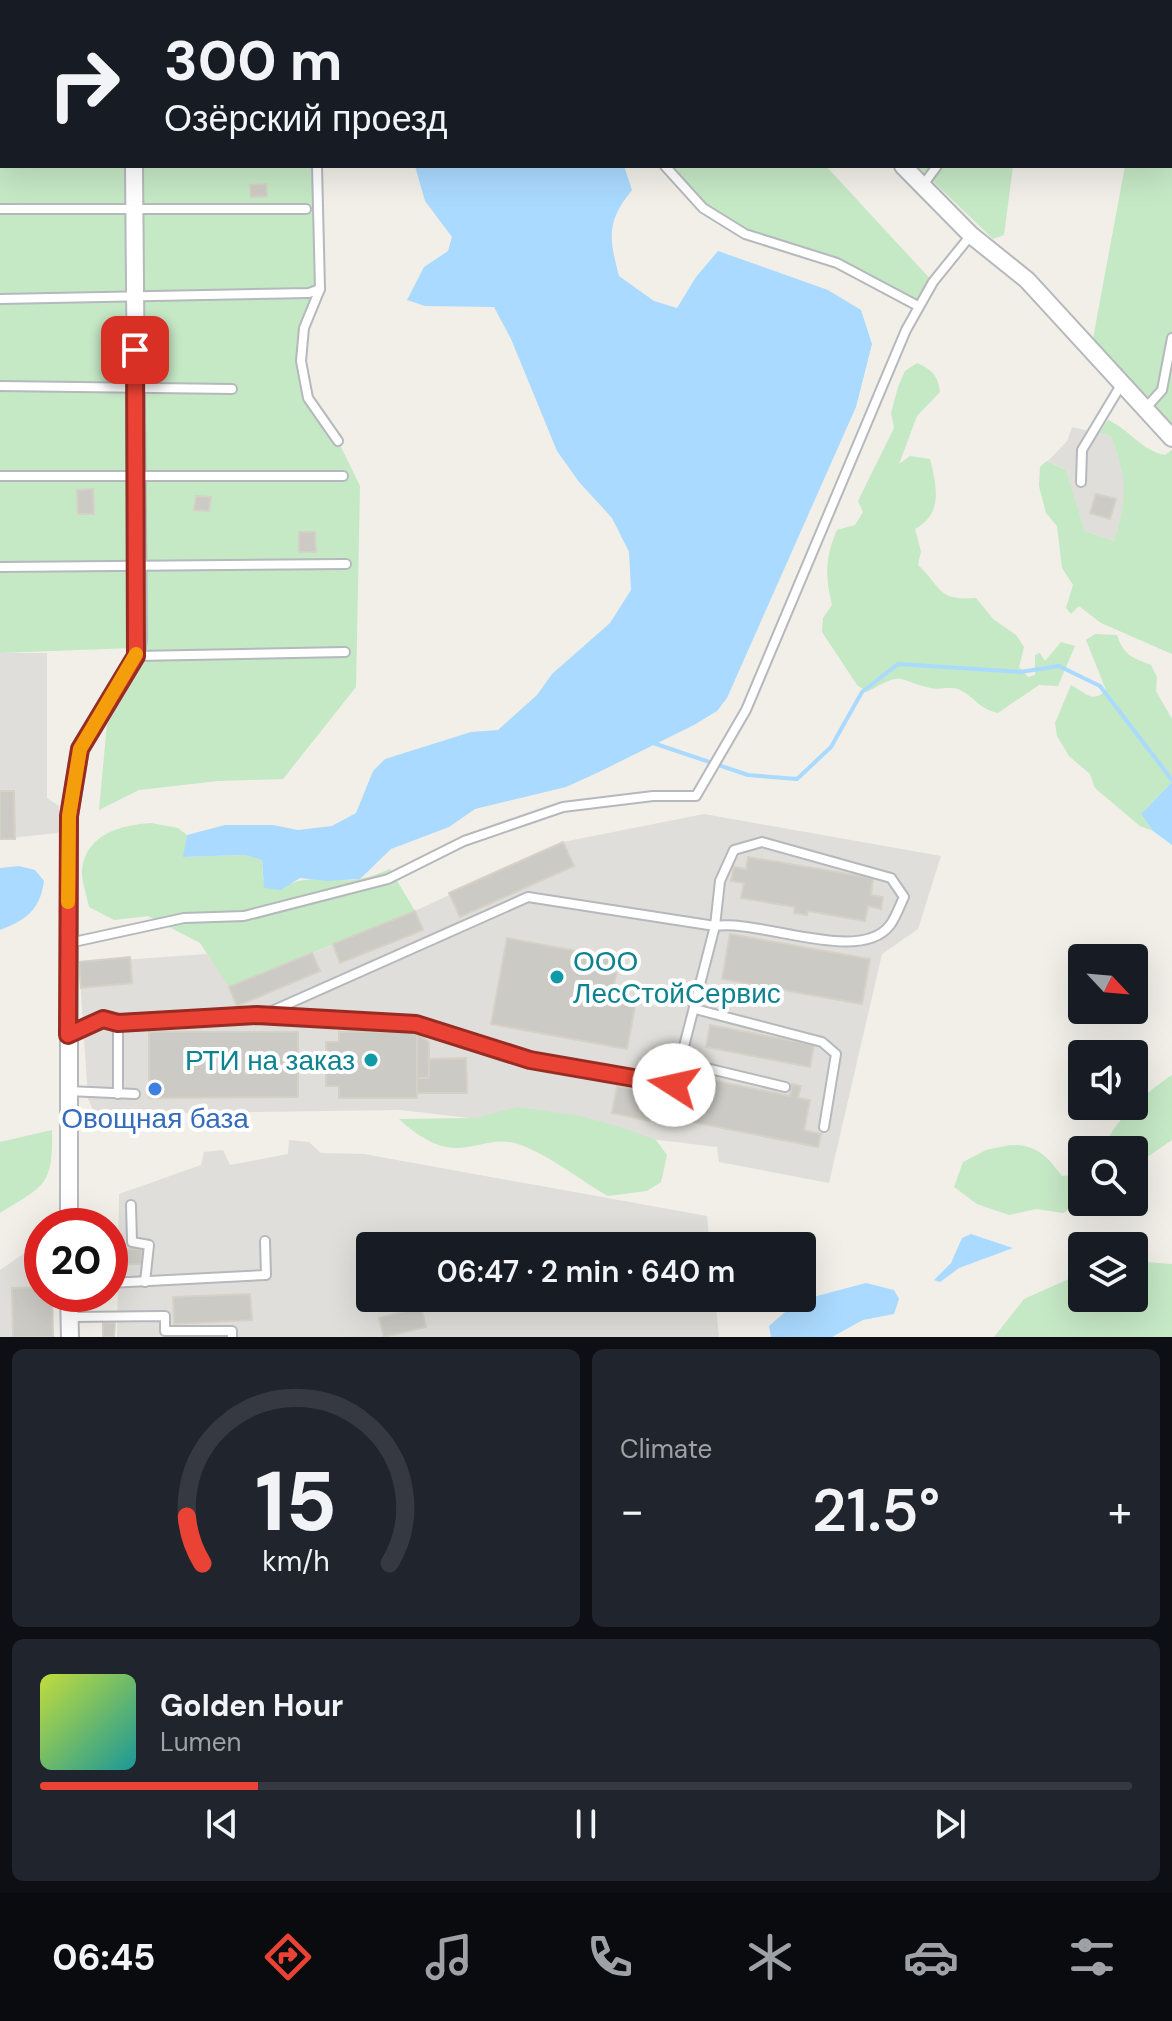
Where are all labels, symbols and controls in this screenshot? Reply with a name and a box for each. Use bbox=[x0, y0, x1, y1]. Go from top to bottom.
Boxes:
text: 300 m bbox=[164, 24, 342, 97]
icon: right bbox=[32, 32, 136, 136]
text: Озёрский проезд bbox=[164, 95, 448, 142]
pin bbox=[101, 316, 169, 384]
icon: arrive bbox=[113, 328, 157, 372]
place label: ООО ЛесСтойСервис bbox=[573, 943, 781, 1012]
north arrow bbox=[1068, 944, 1148, 1024]
map controls bbox=[1068, 944, 1148, 1312]
marker: ООО ЛесСтойСервис bbox=[548, 968, 566, 986]
button: sound bbox=[1068, 1040, 1148, 1120]
place label: РТИ на заказ bbox=[185, 1042, 355, 1079]
position arrow bbox=[632, 1043, 716, 1127]
marker: РТИ на заказ bbox=[362, 1051, 380, 1069]
marker: Овощная база bbox=[146, 1080, 164, 1098]
place label: Овощная база bbox=[61, 1100, 249, 1137]
button: search bbox=[1068, 1136, 1148, 1216]
speed limit sign: 20 bbox=[24, 1208, 128, 1312]
button: layers bbox=[1068, 1232, 1148, 1312]
text: 06:47 · 2 min · 640 m bbox=[437, 1252, 735, 1291]
text: Climate bbox=[620, 1432, 712, 1466]
text: 15 bbox=[255, 1447, 337, 1556]
text: 21.5° bbox=[812, 1471, 940, 1550]
text: − bbox=[620, 1482, 644, 1540]
text: + bbox=[1108, 1482, 1132, 1540]
text: km/h bbox=[262, 1543, 330, 1580]
text: Golden Hour bbox=[160, 1686, 343, 1725]
text: Lumen bbox=[160, 1725, 241, 1759]
icon: previous bbox=[200, 1802, 244, 1846]
icon: pause bbox=[564, 1802, 608, 1846]
icon: next bbox=[928, 1802, 972, 1846]
icon: directions bbox=[260, 1929, 316, 1985]
icon: music bbox=[421, 1929, 477, 1985]
icon: phone bbox=[582, 1929, 638, 1985]
icon: climate bbox=[742, 1929, 798, 1985]
icon: car bbox=[903, 1929, 959, 1985]
icon: filters bbox=[1064, 1929, 1120, 1985]
text: 06:45 bbox=[52, 1934, 155, 1981]

